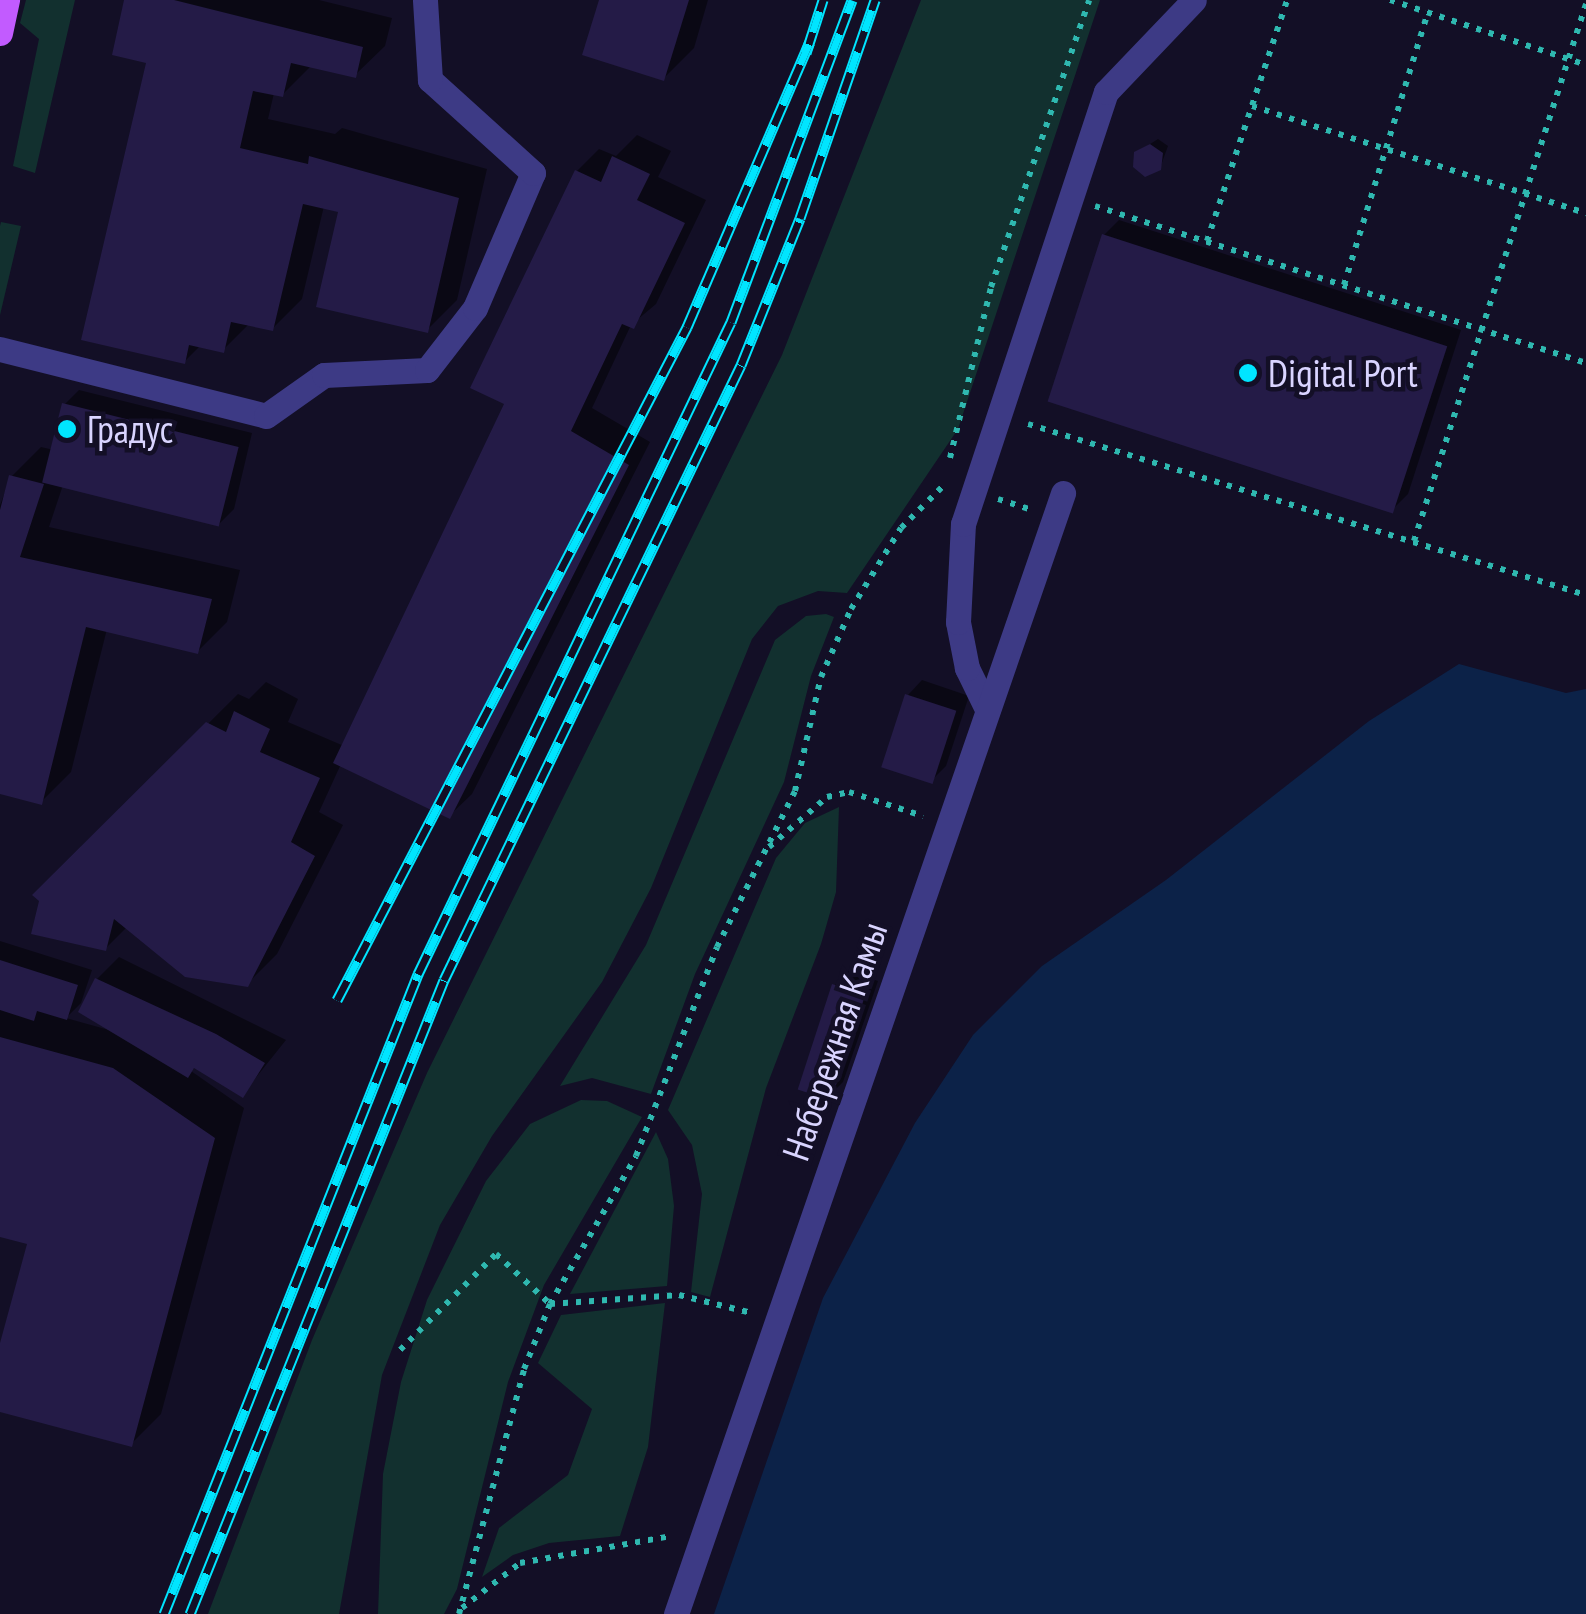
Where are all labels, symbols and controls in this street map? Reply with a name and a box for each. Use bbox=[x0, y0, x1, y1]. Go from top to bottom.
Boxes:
place label: Digital Port bbox=[1268, 350, 1418, 396]
marker: Digital Port bbox=[1237, 362, 1259, 384]
place label: Градус bbox=[87, 406, 173, 452]
marker: Градус bbox=[56, 418, 78, 440]
street label: Набережная Камы bbox=[772, 916, 896, 1166]

